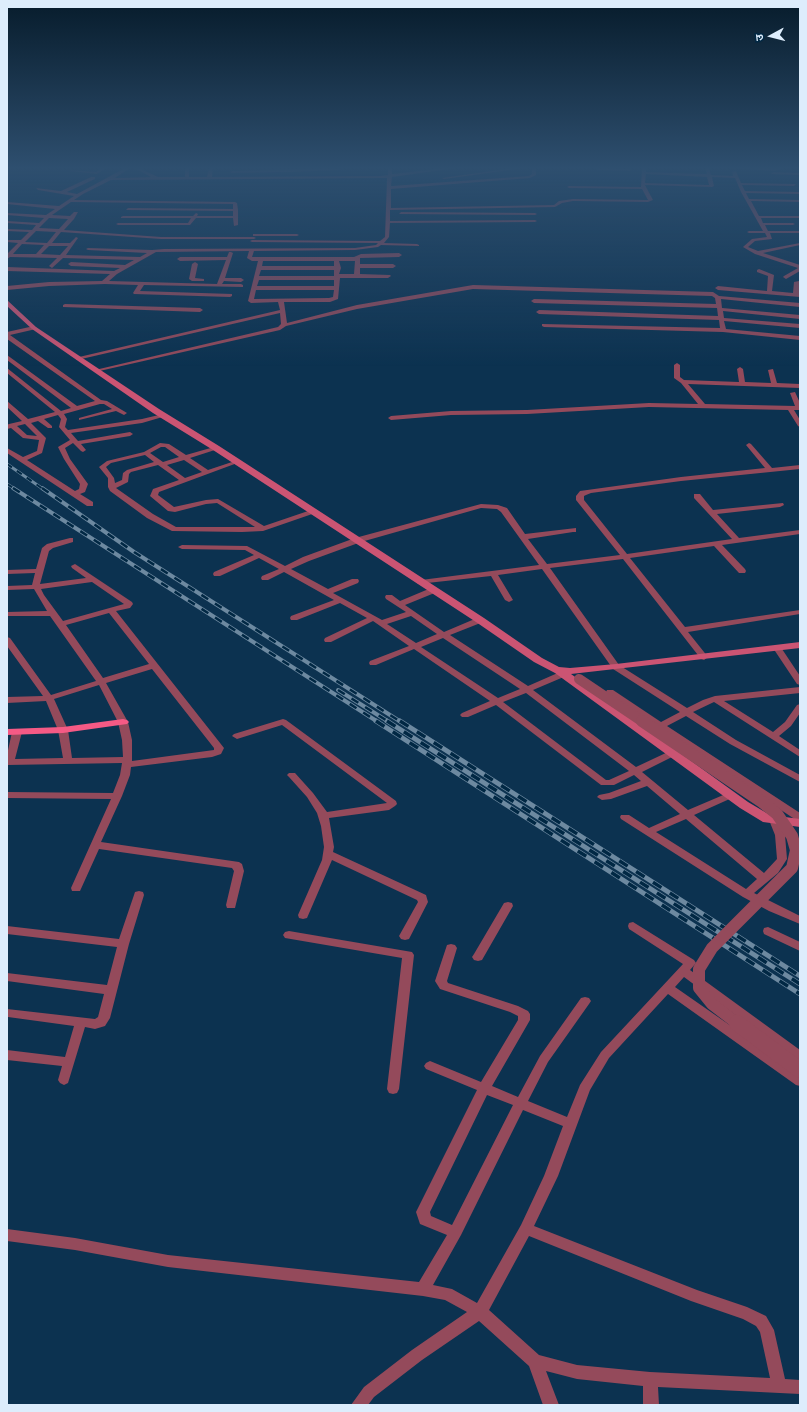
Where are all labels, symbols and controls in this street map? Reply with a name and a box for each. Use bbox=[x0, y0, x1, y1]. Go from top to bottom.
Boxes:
north arrow bbox=[751, 16, 791, 56]
text: उ bbox=[753, 34, 765, 41]

